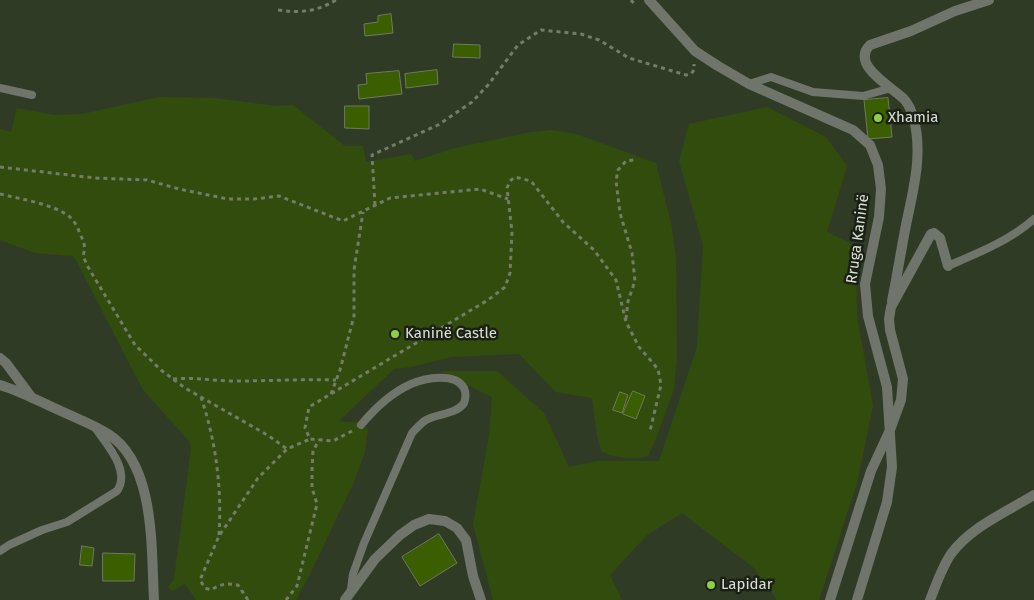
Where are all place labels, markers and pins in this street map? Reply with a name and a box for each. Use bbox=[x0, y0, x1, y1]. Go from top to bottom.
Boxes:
place label: Xhamia bbox=[888, 109, 938, 127]
marker: Xhamia bbox=[872, 112, 884, 124]
place label: Kaninë Castle bbox=[405, 325, 497, 343]
marker: Kaninë Castle bbox=[389, 328, 401, 340]
place label: Lapidar bbox=[721, 576, 773, 594]
marker: Lapidar bbox=[705, 579, 717, 591]

